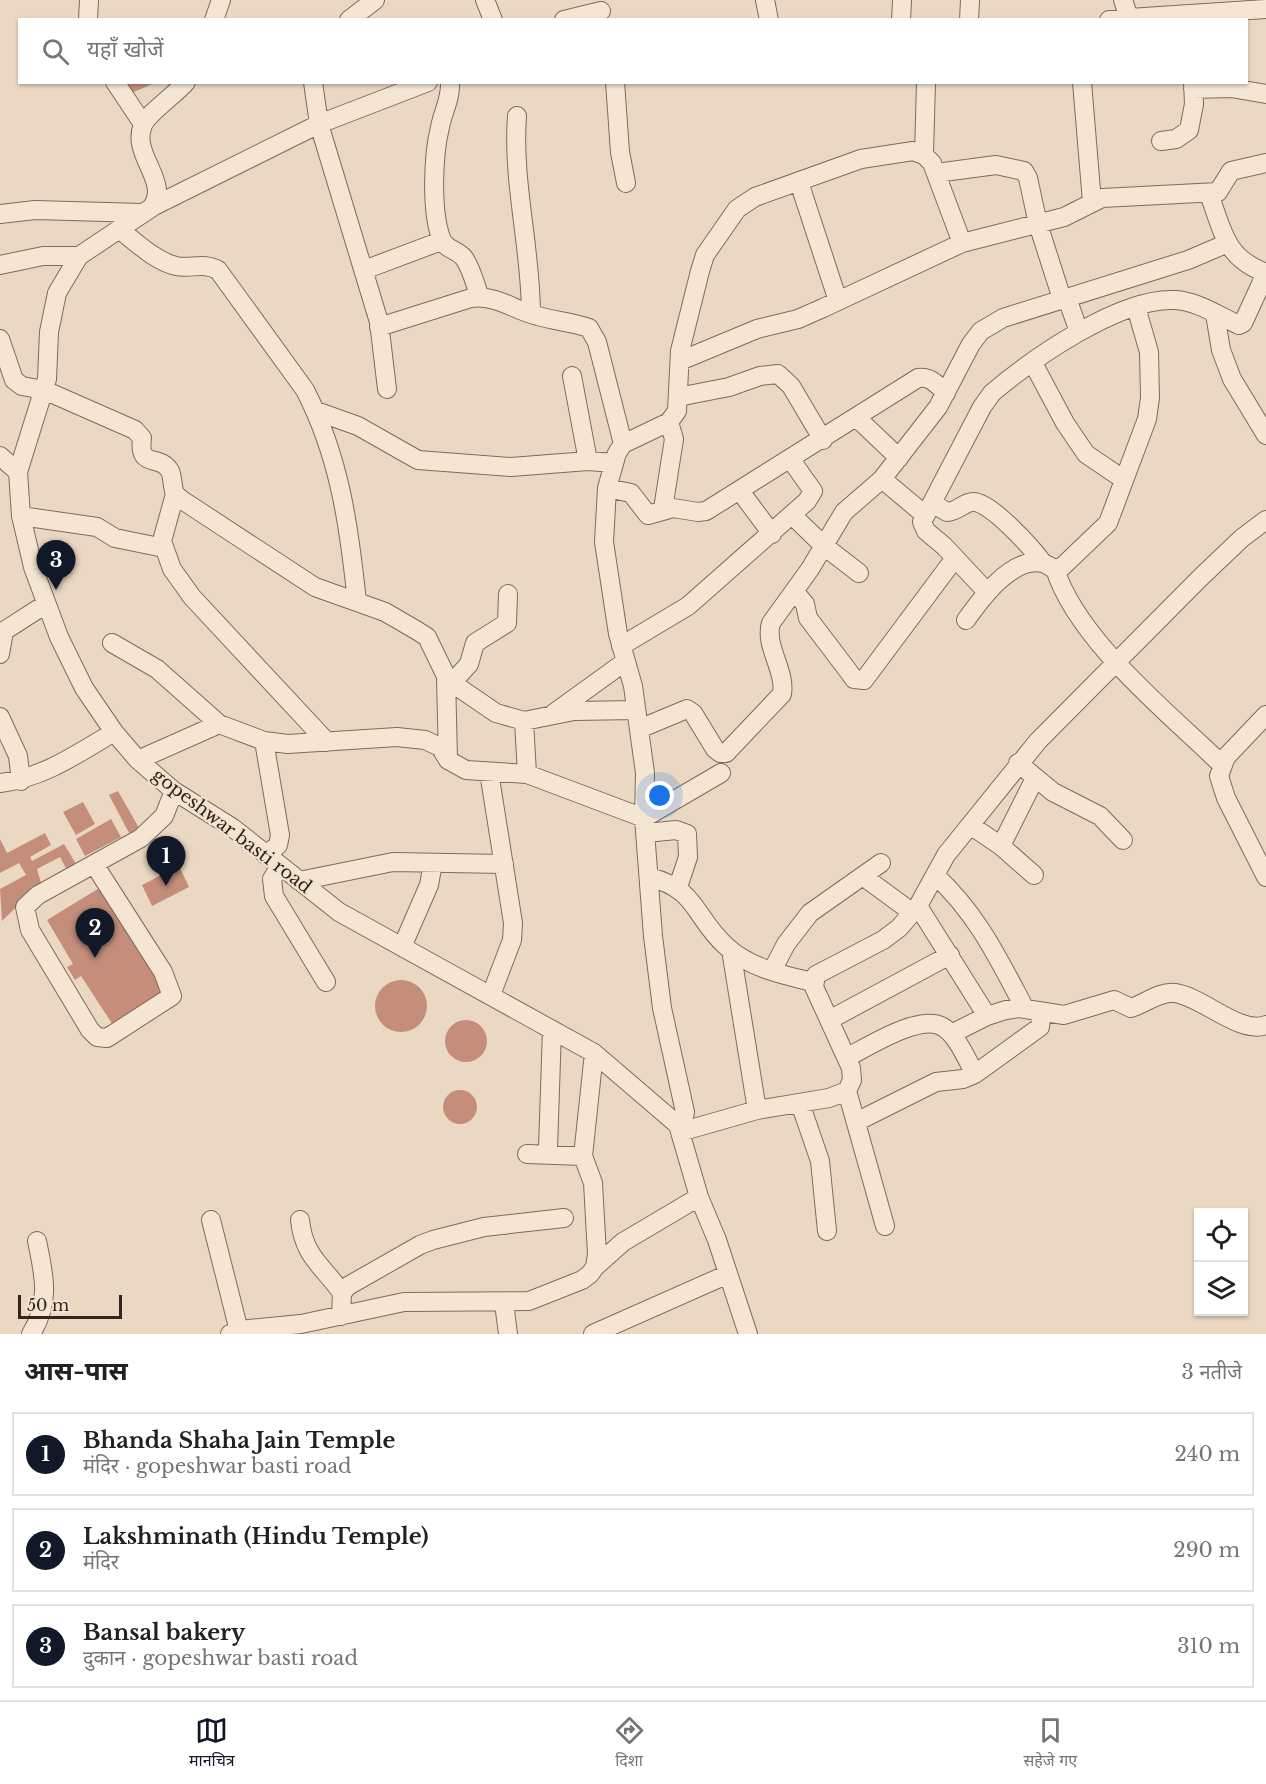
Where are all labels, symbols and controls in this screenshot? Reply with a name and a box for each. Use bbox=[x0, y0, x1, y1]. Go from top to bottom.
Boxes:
search box bbox=[18, 18, 1248, 84]
icon: search bbox=[39, 35, 72, 68]
text: यहाँ खोजें bbox=[87, 36, 163, 63]
pin: 3 bbox=[36, 540, 76, 590]
street label: gopeshwar basti road bbox=[148, 764, 316, 898]
your location bbox=[645, 781, 674, 810]
pin: 1 bbox=[146, 836, 186, 886]
pin: 2 bbox=[76, 908, 115, 958]
map controls bbox=[1194, 1208, 1248, 1316]
button: locate bbox=[1194, 1208, 1248, 1262]
button: layers bbox=[1194, 1262, 1248, 1316]
scale bar bbox=[18, 1292, 122, 1320]
text: 50 m bbox=[27, 1295, 69, 1315]
text: आस-पास bbox=[24, 1355, 128, 1387]
text: 3 नतीजे bbox=[1181, 1360, 1242, 1384]
text: Bhanda Shaha Jain Temple bbox=[83, 1427, 395, 1454]
text: 1 bbox=[41, 1442, 50, 1466]
text: 240 m bbox=[1175, 1442, 1240, 1466]
text: मंदिर · gopeshwar basti road bbox=[83, 1454, 352, 1478]
text: Lakshminath (Hindu Temple) bbox=[83, 1523, 429, 1550]
text: 2 bbox=[39, 1538, 52, 1562]
text: 290 m bbox=[1173, 1538, 1240, 1562]
text: मंदिर bbox=[83, 1550, 119, 1574]
text: Bansal bakery bbox=[83, 1619, 245, 1646]
text: 3 bbox=[39, 1634, 52, 1658]
text: 310 m bbox=[1177, 1634, 1240, 1658]
text: दुकान · gopeshwar basti road bbox=[83, 1646, 358, 1670]
tab: मानचित्र bbox=[189, 1714, 235, 1773]
tab: दिशा bbox=[613, 1714, 646, 1773]
tab: सहेजे गए bbox=[1023, 1714, 1077, 1773]

